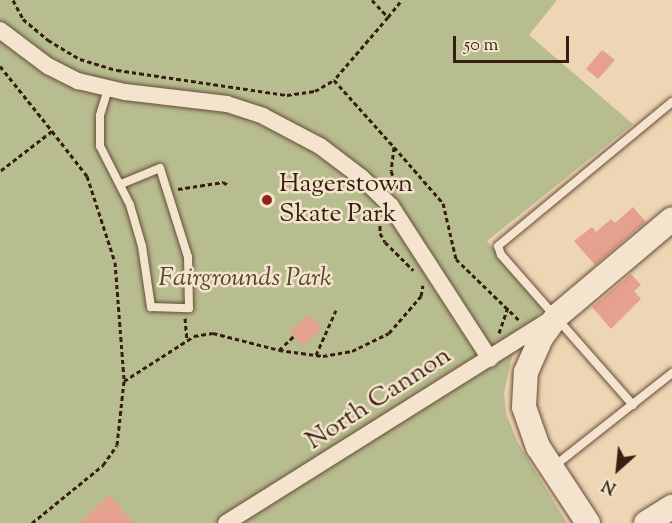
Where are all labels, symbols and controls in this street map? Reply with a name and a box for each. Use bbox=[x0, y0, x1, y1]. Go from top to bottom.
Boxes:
scale bar bbox=[456, 24, 572, 62]
text: 50 m bbox=[464, 33, 498, 59]
place label: Hagerstown Skate Park bbox=[279, 169, 413, 230]
marker: Hagerstown Skate Park bbox=[260, 193, 274, 207]
park label: Fairgrounds Park bbox=[158, 263, 332, 295]
street label: North Cannon bbox=[301, 341, 457, 457]
north arrow bbox=[588, 439, 648, 499]
text: N bbox=[599, 472, 621, 499]

